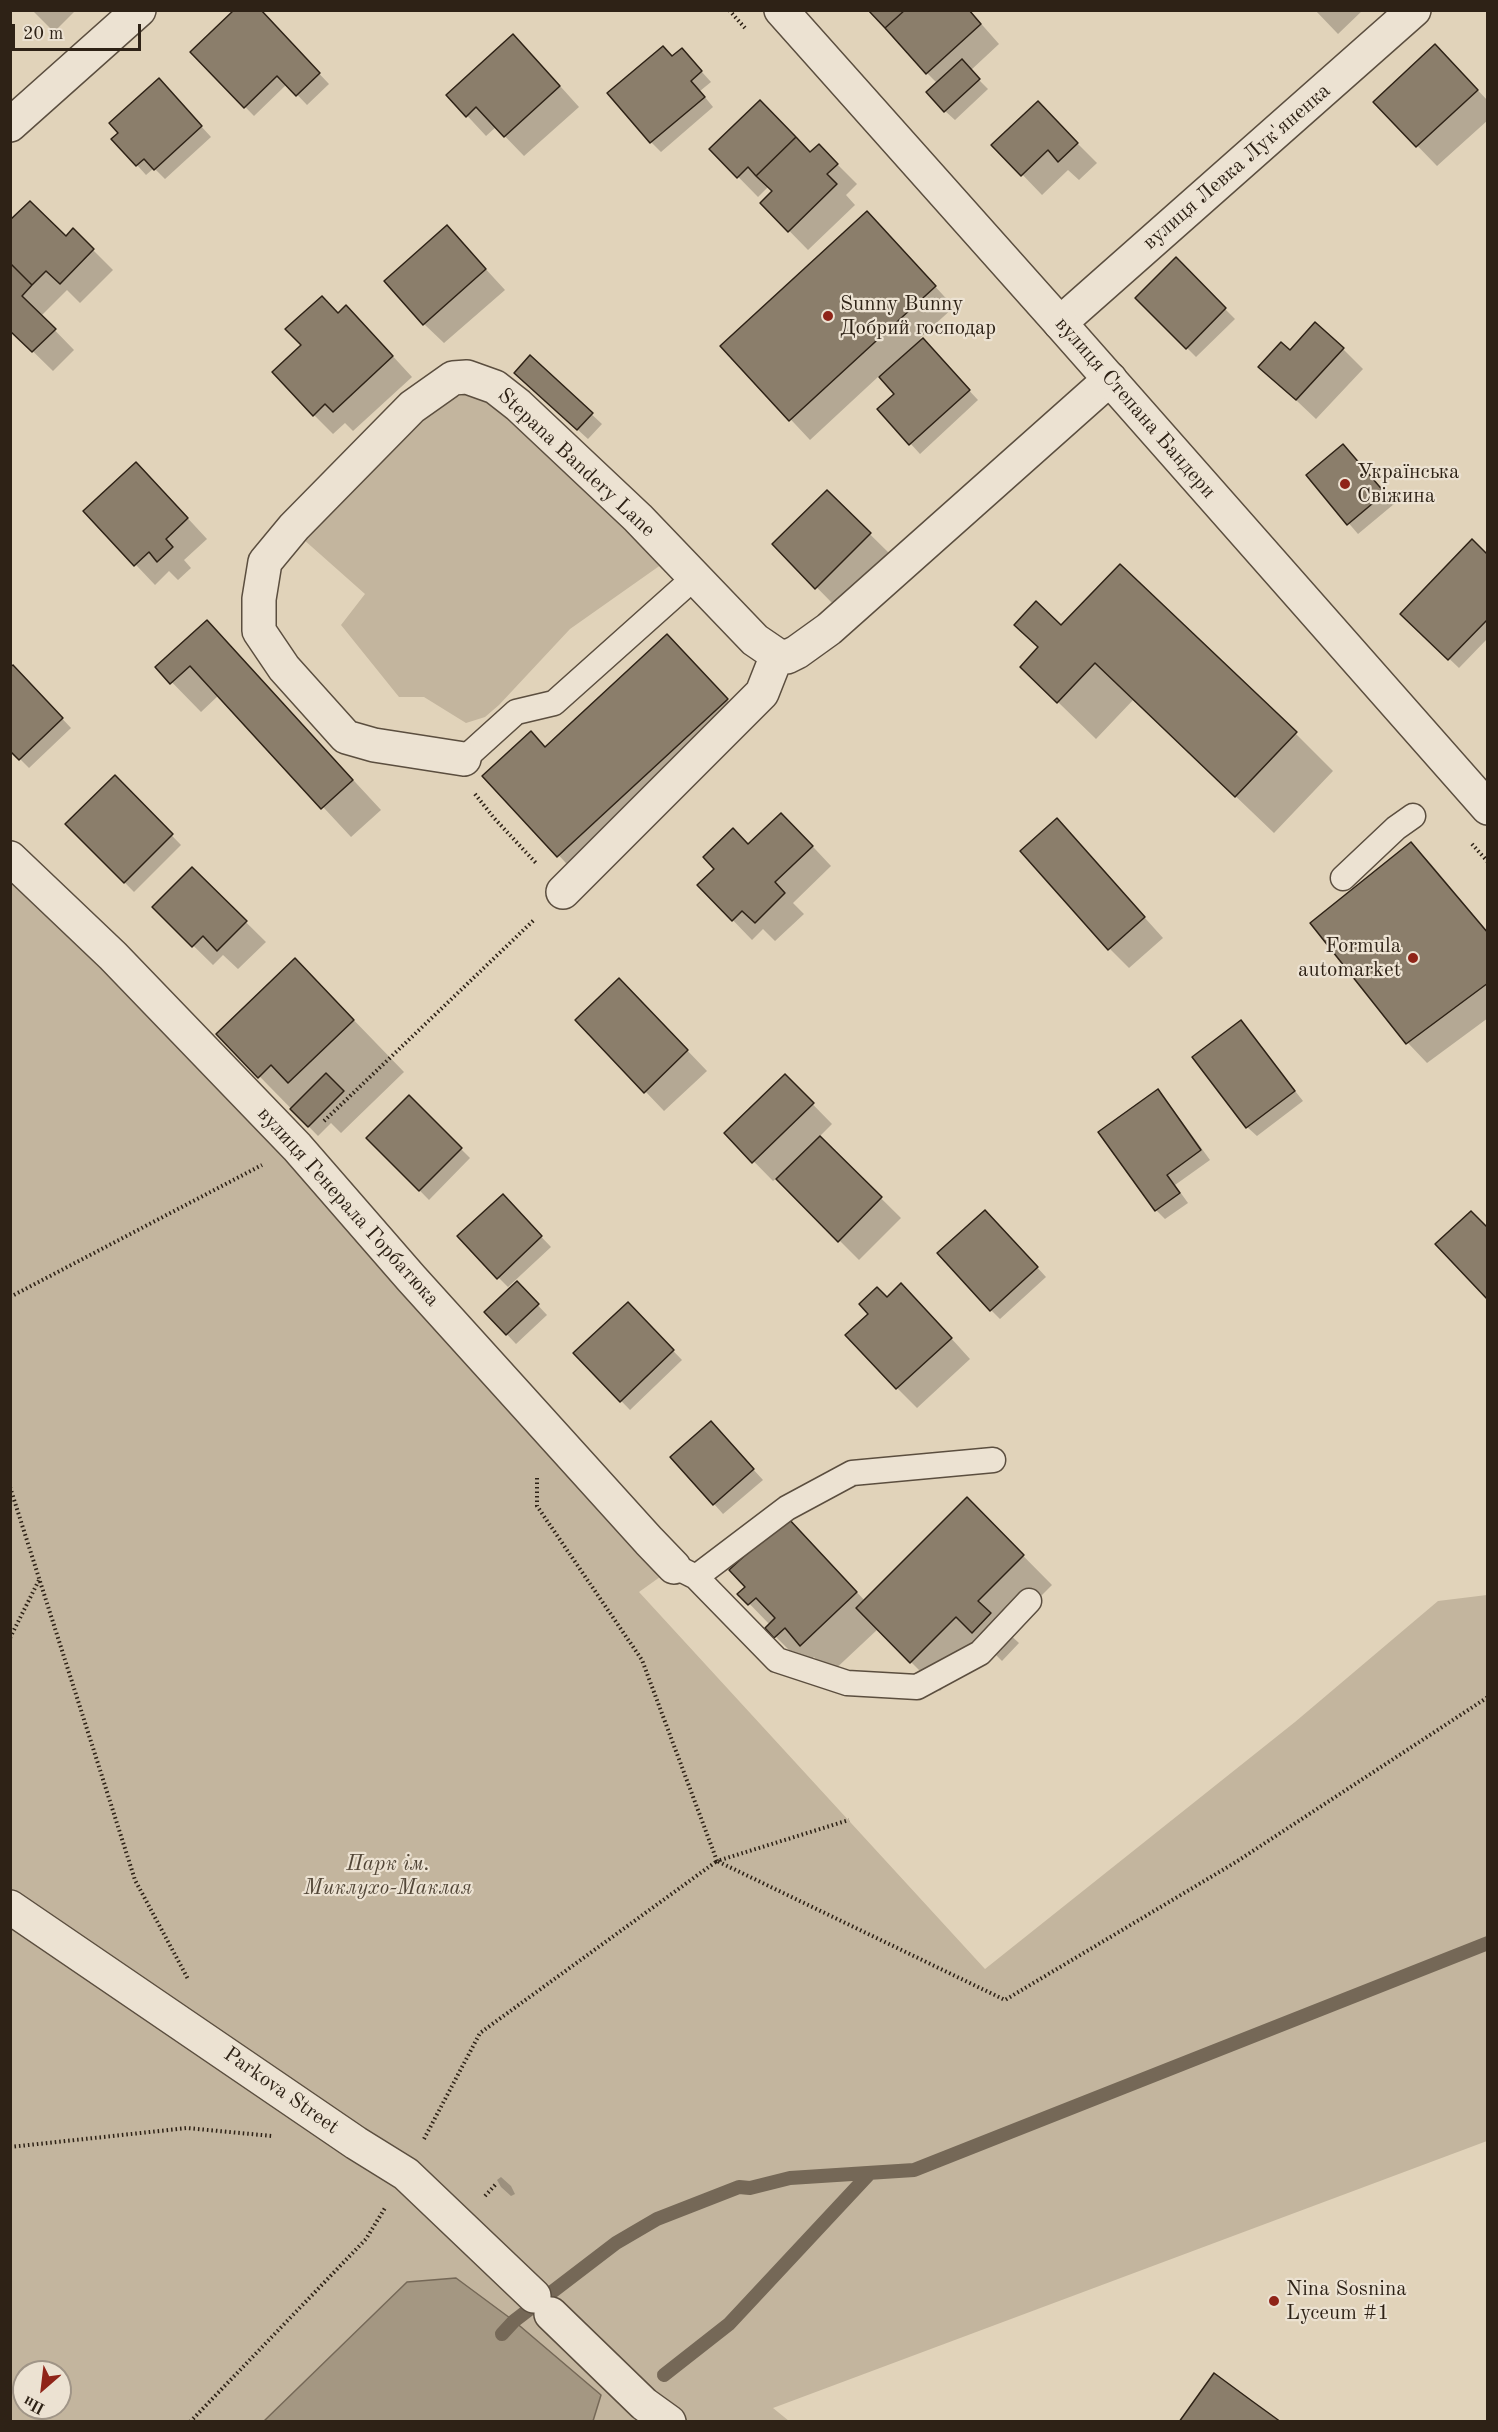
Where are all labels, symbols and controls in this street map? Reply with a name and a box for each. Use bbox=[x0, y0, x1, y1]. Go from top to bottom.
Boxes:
scale bar bbox=[15, 12, 144, 50]
text: 20 m bbox=[23, 25, 63, 43]
street label: вулиця Левка Лук'яненка bbox=[1138, 79, 1336, 255]
place label: Sunny Bunny Добрий господар bbox=[840, 291, 996, 341]
marker: Sunny Bunny Добрий господар bbox=[821, 309, 835, 323]
street label: вулиця Степана Бандери bbox=[1049, 312, 1221, 504]
street label: Stepana Bandery Lane bbox=[492, 383, 660, 543]
place label: Українська Свіжина bbox=[1357, 459, 1459, 509]
marker: Українська Свіжина bbox=[1338, 477, 1352, 491]
place label: Formula automarket bbox=[1298, 933, 1401, 983]
marker: Formula automarket bbox=[1406, 951, 1420, 965]
street label: вулиця Генерала Горбатюка bbox=[252, 1102, 444, 1312]
park label: Парк ім. Миклухо-Маклая bbox=[304, 1851, 472, 1901]
street label: Parkova Street bbox=[218, 2042, 344, 2140]
place label: Nina Sosnina Lyceum #1 bbox=[1286, 2276, 1407, 2326]
marker: Nina Sosnina Lyceum #1 bbox=[1267, 2294, 1281, 2308]
north arrow bbox=[12, 2360, 72, 2420]
text: Пн bbox=[21, 2392, 48, 2416]

